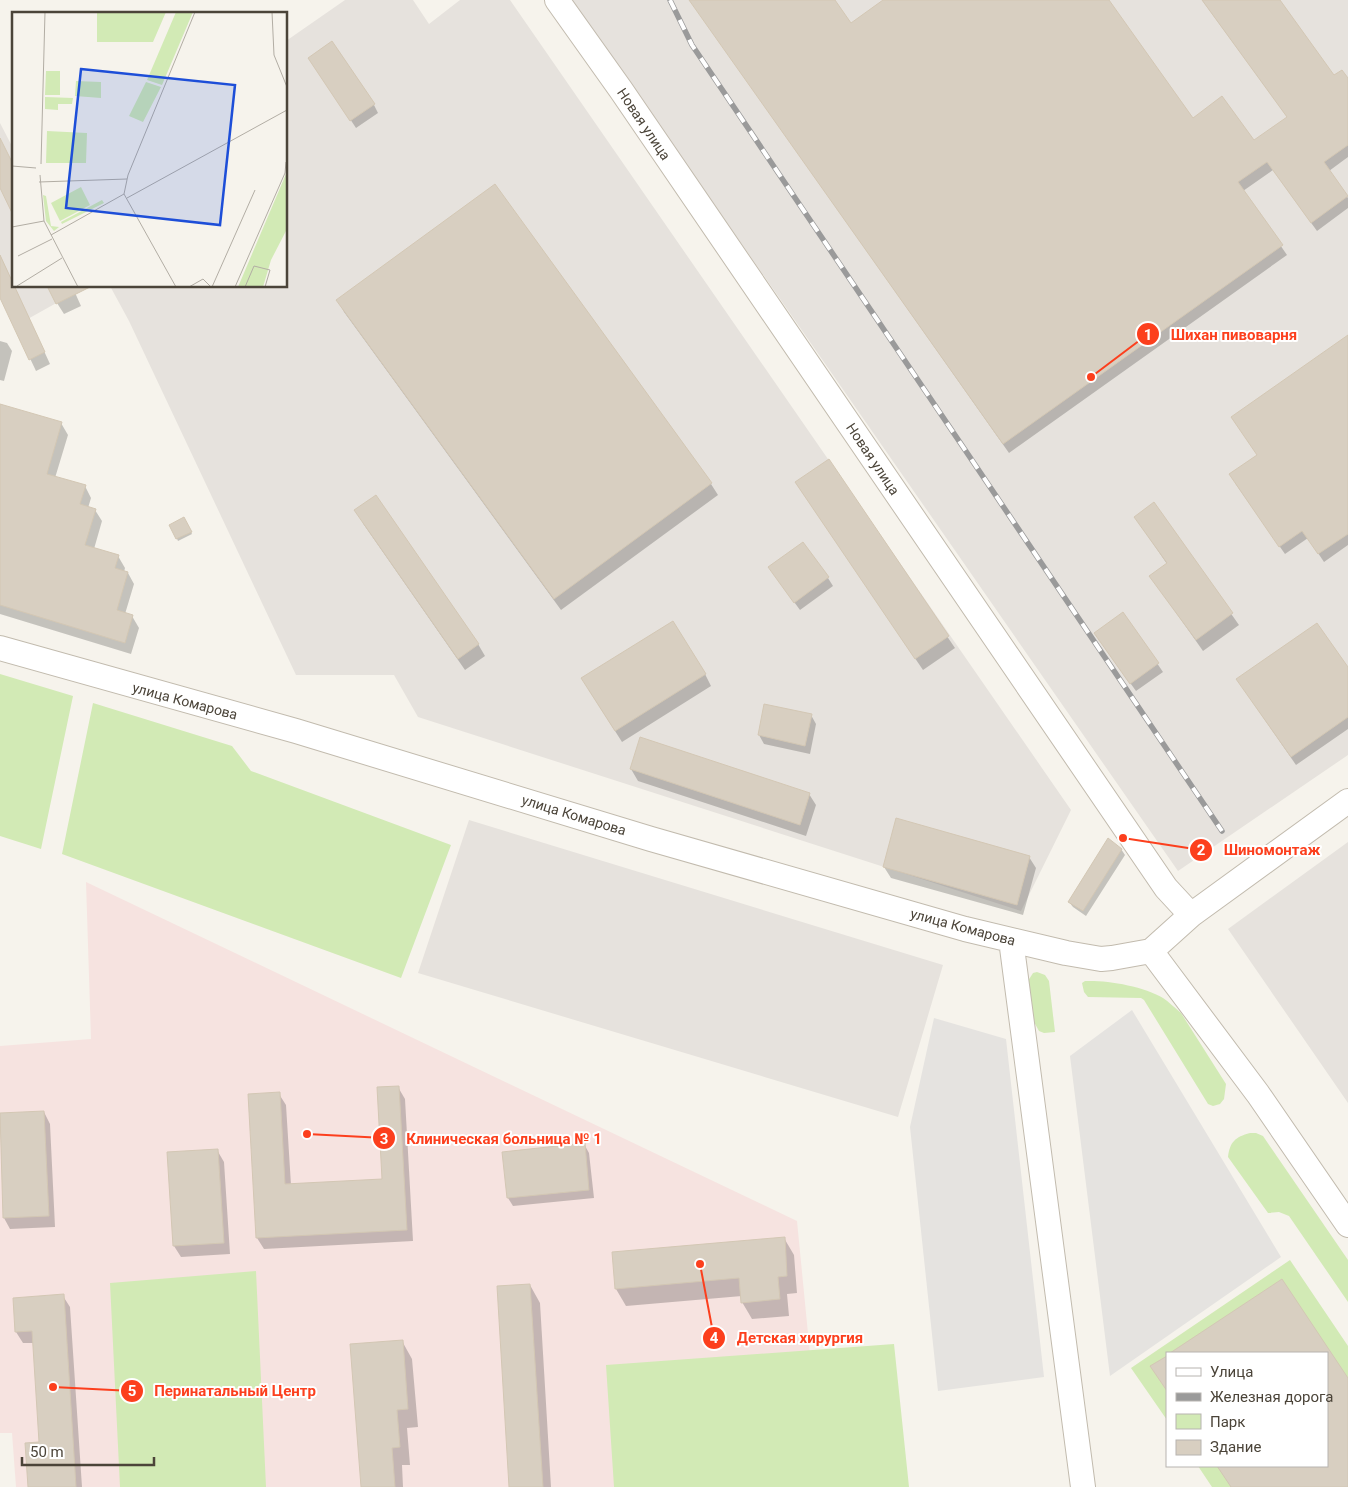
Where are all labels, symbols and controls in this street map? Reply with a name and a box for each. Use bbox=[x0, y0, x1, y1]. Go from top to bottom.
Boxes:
inset map bbox=[12, 12, 288, 288]
street label: Новая улица bbox=[614, 85, 674, 163]
callout: Шихан пивоварня bbox=[1136, 319, 1307, 349]
text: 1 bbox=[1144, 326, 1152, 344]
text: Шихан пивоварня bbox=[1171, 326, 1297, 344]
street label: Новая улица bbox=[843, 420, 903, 498]
street label: улица Комарова bbox=[131, 679, 239, 723]
street label: улица Комарова bbox=[520, 792, 628, 838]
callout: Шиномонтаж bbox=[1189, 835, 1330, 865]
text: 2 bbox=[1197, 841, 1206, 859]
text: Шиномонтаж bbox=[1224, 841, 1320, 859]
street label: улица Комарова bbox=[909, 905, 1017, 949]
callout: Клиническая больница № 1 bbox=[371, 1123, 612, 1153]
text: 3 bbox=[380, 1130, 388, 1148]
text: Клиническая больница № 1 bbox=[406, 1130, 602, 1148]
callout: Детская хирургия bbox=[702, 1323, 873, 1353]
text: 4 bbox=[710, 1329, 719, 1347]
text: Детская хирургия bbox=[737, 1329, 863, 1347]
legend bbox=[1166, 1352, 1328, 1467]
text: Улица bbox=[1210, 1363, 1253, 1381]
callout: Перинатальный Центр bbox=[119, 1376, 326, 1406]
text: 5 bbox=[128, 1382, 136, 1400]
text: Перинатальный Центр bbox=[154, 1382, 316, 1400]
text: Железная дорога bbox=[1210, 1388, 1333, 1406]
text: Парк bbox=[1210, 1413, 1245, 1431]
scale bar bbox=[22, 1434, 155, 1466]
text: Здание bbox=[1210, 1438, 1261, 1456]
text: 50 m bbox=[30, 1443, 64, 1461]

